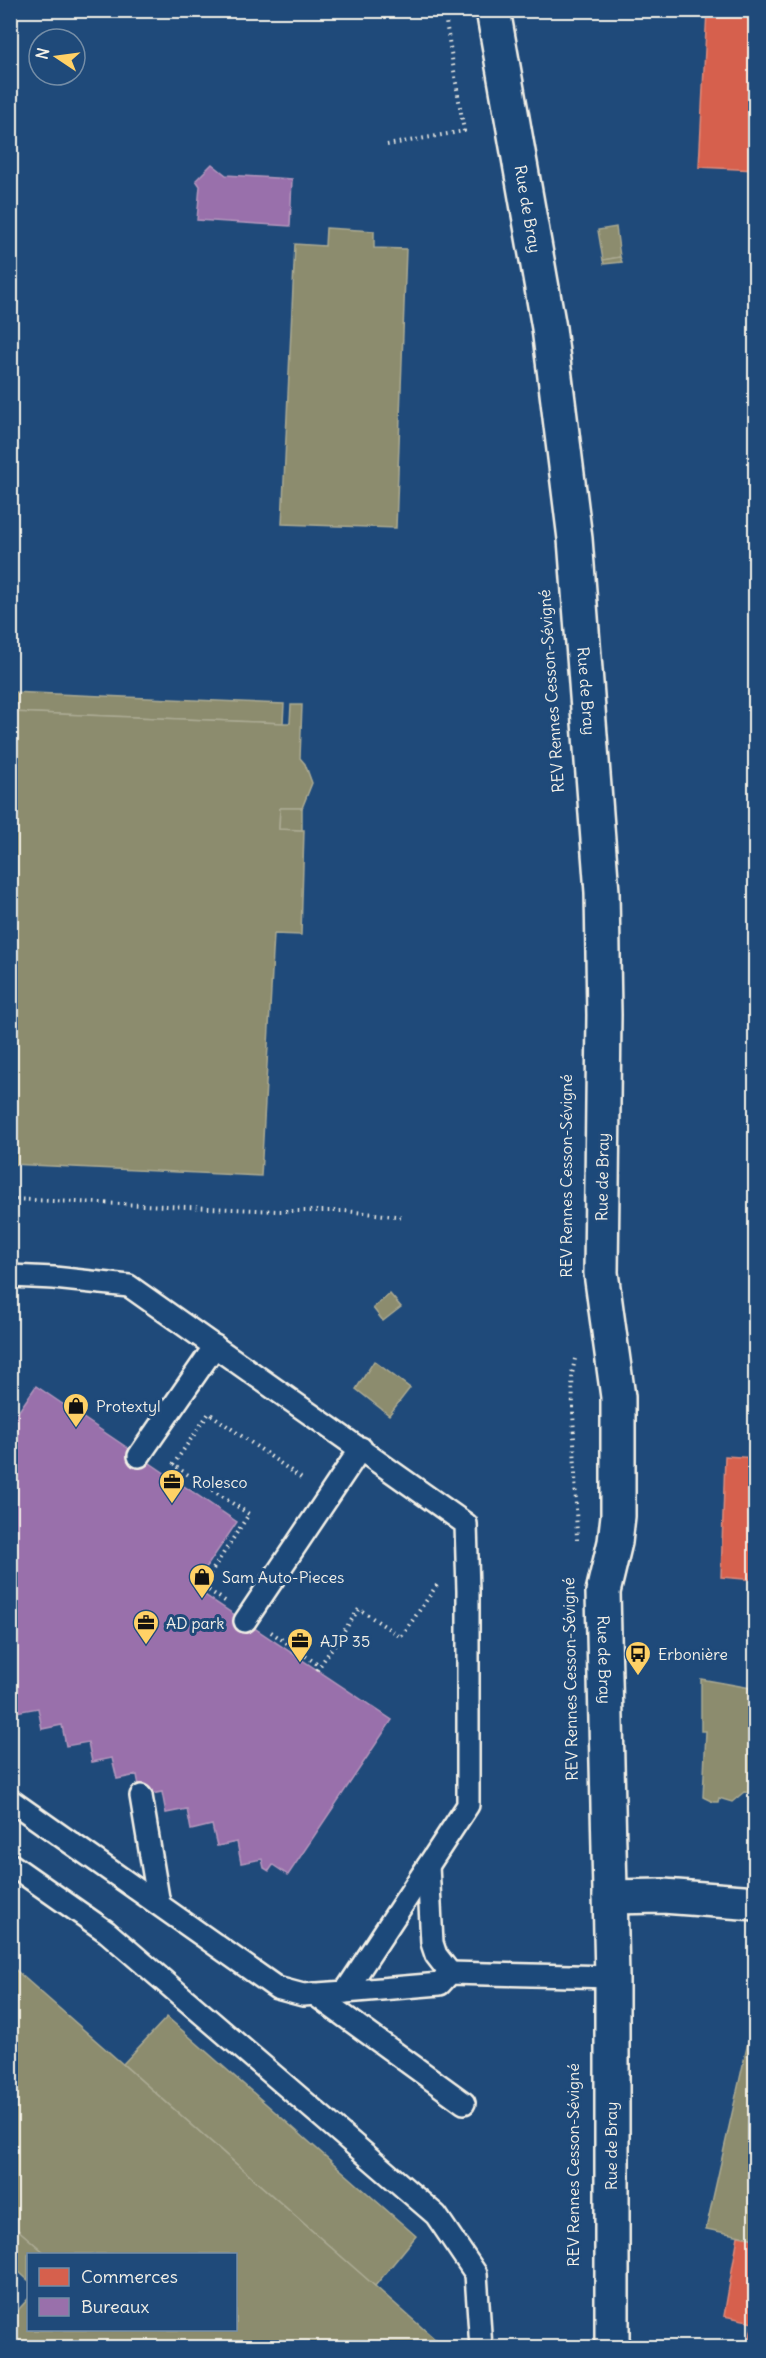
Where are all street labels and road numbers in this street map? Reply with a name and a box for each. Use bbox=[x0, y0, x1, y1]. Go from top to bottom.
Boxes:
street label: Rue de Bray bbox=[511, 164, 546, 254]
street label: REV Rennes Cesson-Sévigné bbox=[534, 589, 568, 793]
street label: Rue de Bray bbox=[573, 646, 600, 736]
street label: REV Rennes Cesson-Sévigné bbox=[556, 1074, 576, 1278]
street label: Rue de Bray bbox=[591, 1133, 613, 1221]
street label: REV Rennes Cesson-Sévigné bbox=[558, 1577, 582, 1781]
street label: Rue de Bray bbox=[594, 1615, 616, 1704]
street label: REV Rennes Cesson-Sévigné bbox=[563, 2063, 583, 2267]
street label: Rue de Bray bbox=[601, 2102, 621, 2190]

